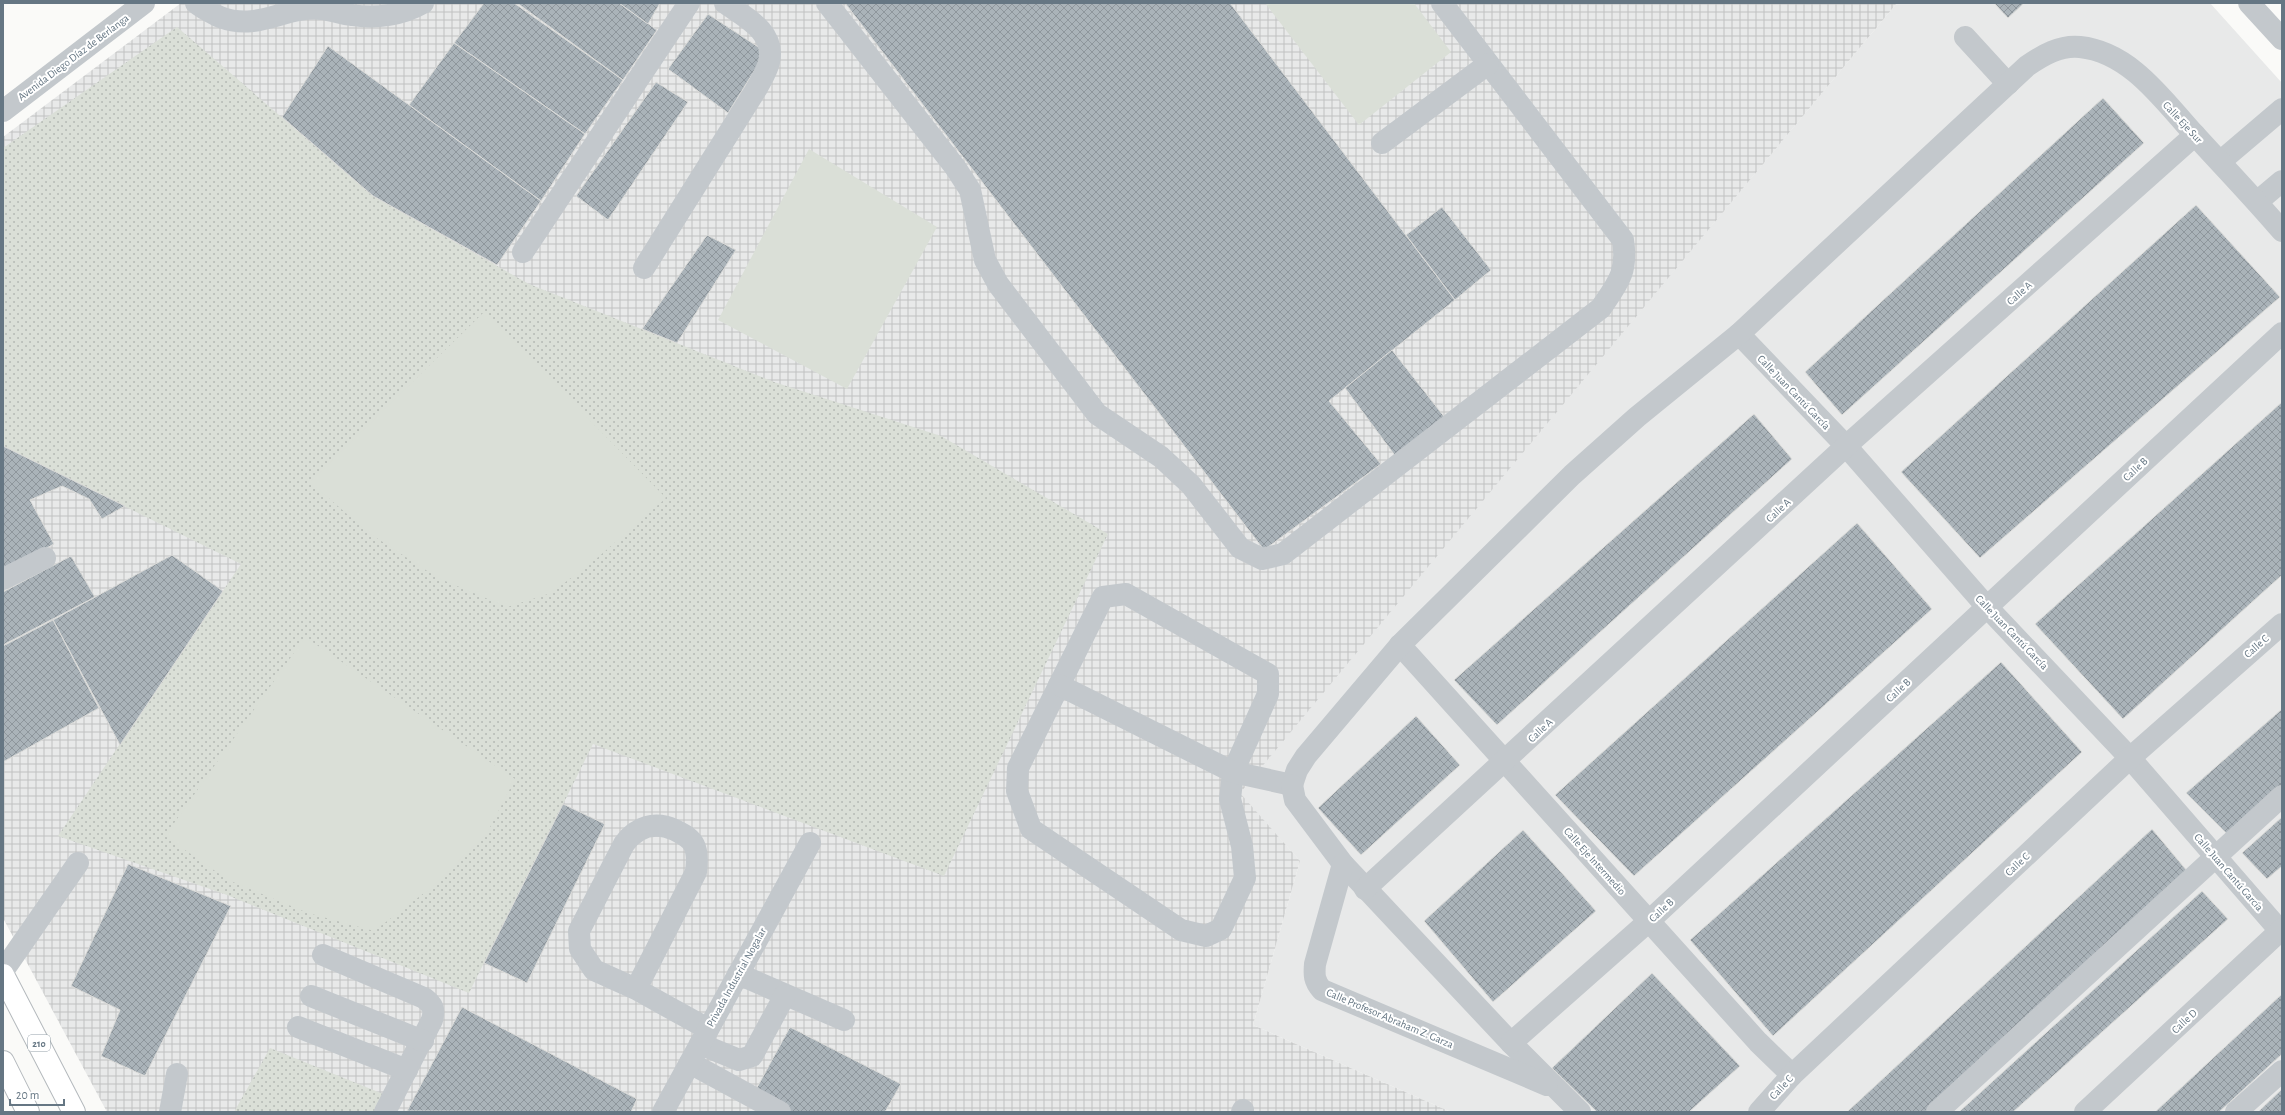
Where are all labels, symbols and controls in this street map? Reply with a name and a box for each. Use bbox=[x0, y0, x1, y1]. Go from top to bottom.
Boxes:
street label: Avenida Diego Díaz de Berlanga bbox=[16, 12, 131, 103]
street label: Calle Eje Sur bbox=[2161, 99, 2205, 146]
street label: Calle A bbox=[2005, 279, 2034, 307]
street label: Calle Juan Cantú García bbox=[1755, 353, 1832, 432]
street label: Calle B bbox=[2121, 455, 2150, 483]
street label: Calle A bbox=[1764, 496, 1793, 524]
street label: Calle Juan Cantú García bbox=[1973, 593, 2050, 672]
street label: Calle C bbox=[2242, 632, 2271, 660]
street label: Calle B bbox=[1884, 676, 1913, 704]
street label: Calle A bbox=[1526, 716, 1555, 744]
street label: Calle Eje Intermedio bbox=[1562, 826, 1628, 897]
street label: Calle Juan Cantú García bbox=[2192, 831, 2265, 913]
street label: Calle C bbox=[2003, 850, 2032, 878]
street label: Calle B bbox=[1647, 896, 1676, 924]
street label: Privada Industrial Nogalar bbox=[705, 925, 768, 1029]
street label: Calle Profesor Abraham Z. Garza bbox=[1325, 987, 1455, 1050]
street label: Calle D bbox=[2170, 1007, 2199, 1036]
road number: 210 bbox=[28, 1035, 50, 1051]
street label: Calle C bbox=[1768, 1073, 1795, 1102]
scale bar bbox=[10, 1081, 64, 1107]
text: 20 m bbox=[16, 1089, 39, 1101]

